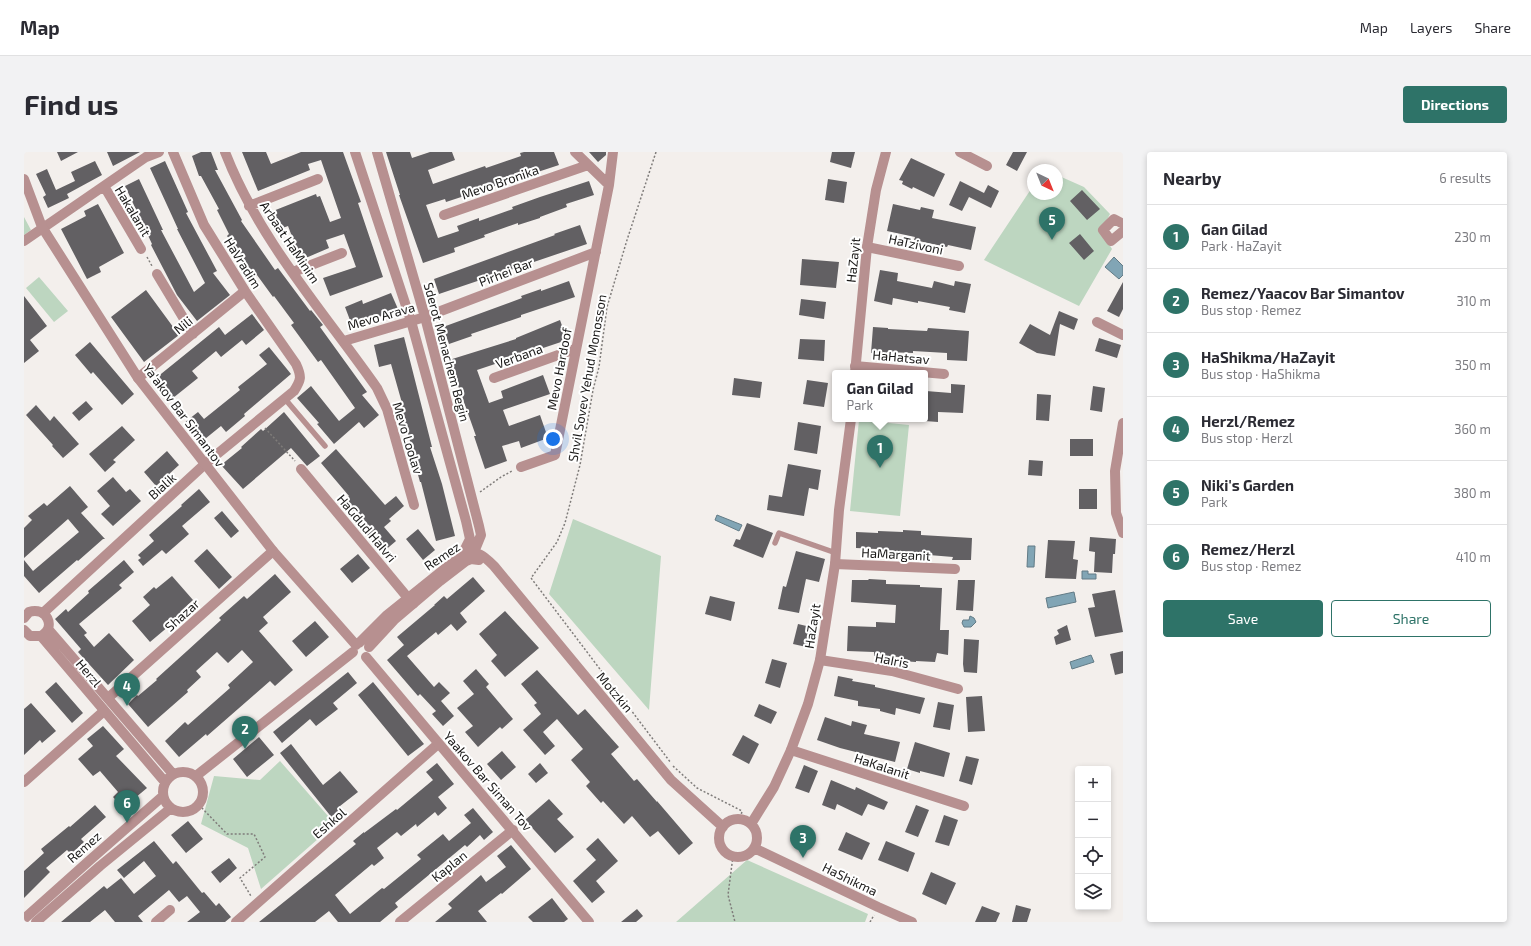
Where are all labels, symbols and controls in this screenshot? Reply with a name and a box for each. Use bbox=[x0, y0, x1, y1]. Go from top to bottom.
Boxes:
text: Map bbox=[20, 16, 60, 39]
text: Map bbox=[1360, 19, 1388, 36]
text: Layers bbox=[1410, 19, 1452, 36]
text: Share bbox=[1474, 19, 1511, 36]
button: Directions bbox=[1403, 86, 1507, 123]
text: Find us bbox=[24, 87, 118, 121]
street label: Mevo Bronika bbox=[459, 161, 541, 203]
north arrow bbox=[1027, 164, 1063, 200]
text: Nearby bbox=[1163, 168, 1221, 188]
text: 6 results bbox=[1439, 170, 1491, 186]
street label: Hakalanit bbox=[112, 183, 154, 239]
street label: Arbaat HaMinim bbox=[257, 198, 323, 286]
pin: 5 bbox=[1039, 207, 1065, 240]
text: Gan Gilad bbox=[1201, 220, 1268, 238]
text: 1 bbox=[1173, 229, 1179, 245]
text: 230 m bbox=[1454, 229, 1491, 245]
street label: HaTzivoni bbox=[887, 230, 945, 258]
street label: HaVradim bbox=[221, 234, 265, 292]
street label: HaZayit bbox=[843, 237, 863, 283]
text: Park · HaZayit bbox=[1201, 238, 1282, 254]
street label: Pirhei Bar bbox=[476, 254, 536, 290]
street label: Sderot Menachem Begin bbox=[421, 281, 473, 423]
text: Remez/Yaacov Bar Simantov bbox=[1201, 284, 1405, 302]
street label: Shvil Sovev Yehud Monosson bbox=[564, 293, 610, 463]
text: 2 bbox=[1172, 293, 1180, 309]
text: 310 m bbox=[1456, 293, 1491, 309]
street label: Mevo Arava bbox=[345, 299, 417, 333]
text: Bus stop · Remez bbox=[1201, 302, 1301, 318]
street label: Nili bbox=[170, 313, 196, 337]
street label: Mevo Hardoof bbox=[543, 325, 575, 412]
street label: Verbana bbox=[493, 340, 545, 372]
street label: HaHatsav bbox=[872, 347, 930, 367]
text: HaShikma/HaZayit bbox=[1201, 348, 1335, 366]
text: 3 bbox=[1172, 357, 1180, 373]
text: 350 m bbox=[1455, 357, 1491, 373]
street label: Ya'akov Bar Simantov bbox=[140, 360, 228, 470]
text: Bus stop · HaShikma bbox=[1201, 366, 1320, 382]
popup bbox=[832, 370, 928, 422]
text: Gan Gilad bbox=[847, 379, 913, 397]
text: Park bbox=[847, 397, 873, 413]
street label: Mevo Loolav bbox=[389, 400, 427, 476]
text: Herzl/Remez bbox=[1201, 412, 1295, 430]
text: 4 bbox=[1172, 421, 1180, 437]
text: 360 m bbox=[1454, 421, 1491, 437]
your location bbox=[543, 429, 563, 449]
text: Bus stop · Herzl bbox=[1201, 430, 1293, 446]
pin: 1 bbox=[867, 435, 893, 468]
street label: Bialik bbox=[145, 469, 180, 503]
text: Niki's Garden bbox=[1201, 476, 1294, 494]
text: 5 bbox=[1172, 485, 1180, 501]
text: 380 m bbox=[1454, 485, 1491, 501]
street label: HaGdud HaIvri bbox=[334, 491, 400, 565]
text: Park bbox=[1201, 494, 1228, 510]
street label: Remez bbox=[421, 538, 463, 574]
text: Remez/Herzl bbox=[1201, 540, 1295, 558]
street label: HaMarganit bbox=[861, 544, 931, 564]
text: 6 bbox=[1172, 549, 1180, 565]
text: 410 m bbox=[1456, 549, 1491, 565]
text: Bus stop · Remez bbox=[1201, 558, 1301, 574]
street label: Shazar bbox=[161, 595, 203, 635]
button: Save bbox=[1163, 600, 1323, 637]
button: Share bbox=[1331, 600, 1491, 637]
street label: HaZayit bbox=[801, 602, 823, 650]
street label: HaIris bbox=[874, 649, 910, 671]
street label: Herzl bbox=[73, 656, 105, 690]
street label: Motzkin bbox=[594, 669, 636, 715]
pin: 4 bbox=[114, 673, 140, 706]
pin: 2 bbox=[232, 716, 258, 749]
street label: Yaakov Bar Siman Tov bbox=[440, 728, 536, 834]
street label: HaKalanit bbox=[852, 750, 912, 782]
map controls bbox=[1075, 766, 1111, 910]
button: + bbox=[1075, 766, 1111, 802]
pin: 6 bbox=[114, 790, 140, 823]
button: − bbox=[1075, 802, 1111, 838]
street label: Eshkol bbox=[309, 804, 349, 842]
pin: 3 bbox=[790, 825, 816, 858]
street label: Remez bbox=[64, 828, 104, 866]
button: locate bbox=[1075, 838, 1111, 874]
street label: Kaplan bbox=[428, 847, 470, 885]
street label: HaShikma bbox=[820, 859, 880, 899]
button: layers bbox=[1075, 874, 1111, 910]

